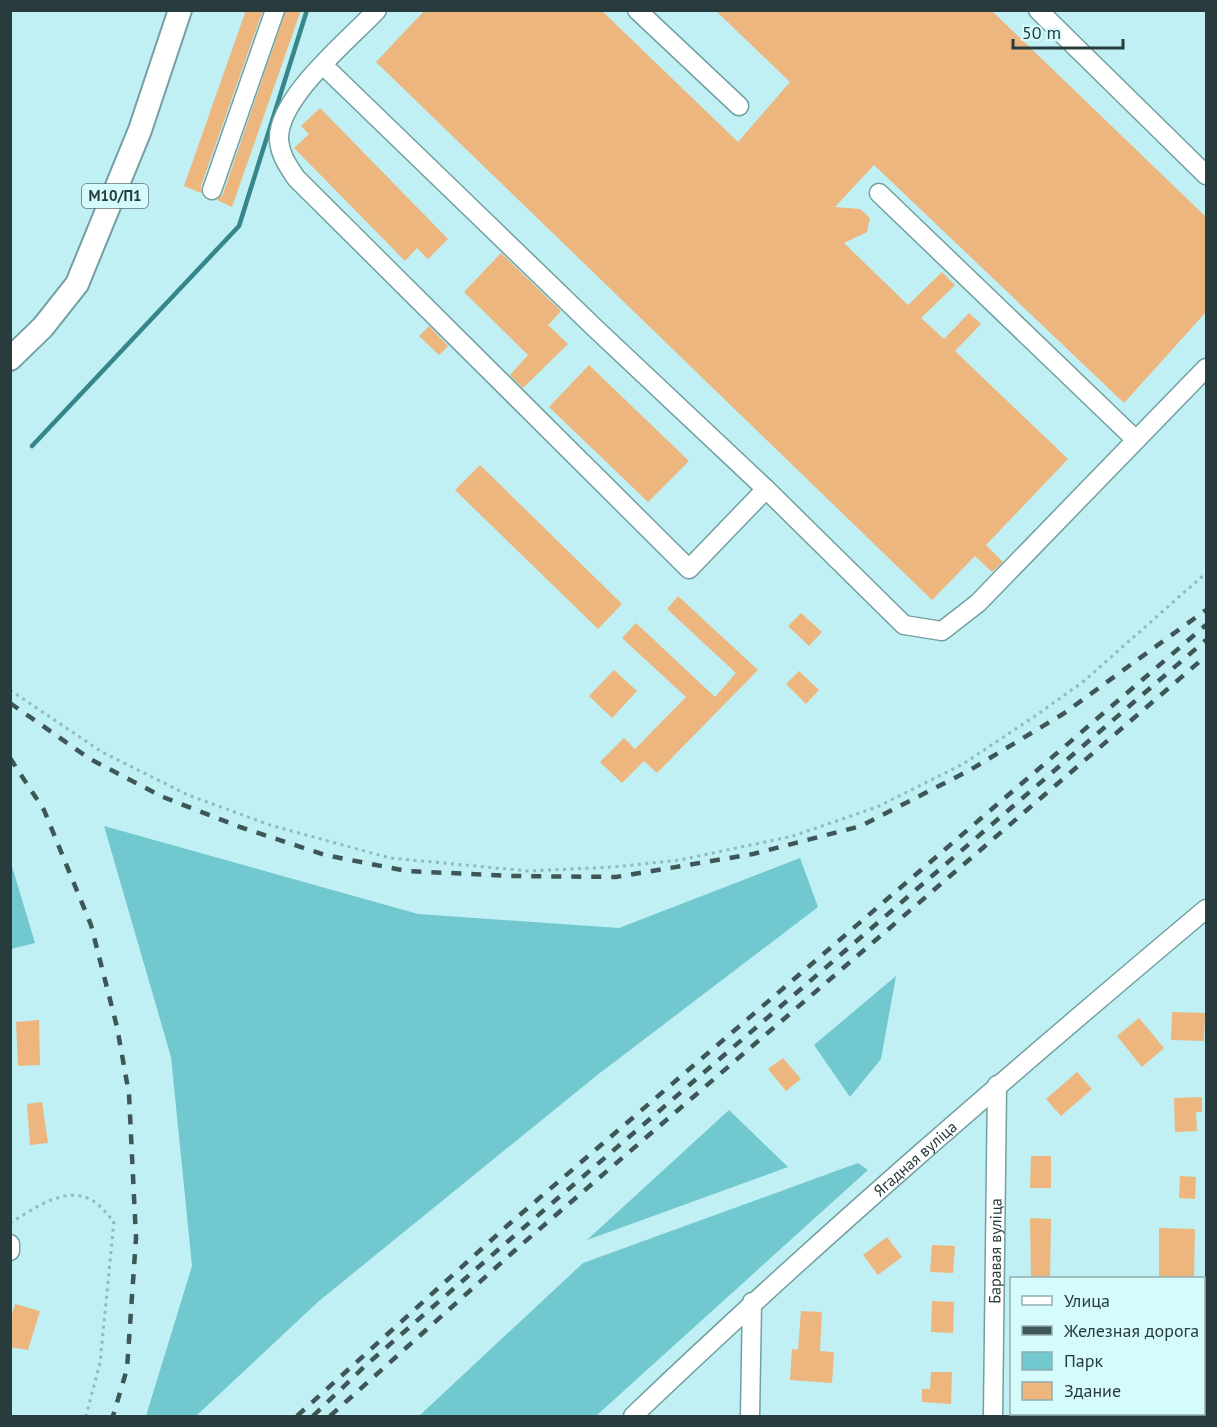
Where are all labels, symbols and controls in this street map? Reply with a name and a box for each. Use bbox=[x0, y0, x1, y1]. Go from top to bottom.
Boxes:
scale bar bbox=[1013, 12, 1122, 50]
text: 50 m bbox=[1022, 21, 1061, 44]
road number: М10/П1 bbox=[82, 184, 148, 208]
street label: Ягадная вуліца bbox=[869, 1116, 961, 1200]
street label: Баравая вуліца bbox=[984, 1198, 1006, 1304]
legend bbox=[1010, 1277, 1205, 1415]
text: Улица bbox=[1064, 1289, 1110, 1312]
text: Железная дорога bbox=[1063, 1319, 1199, 1342]
text: Парк bbox=[1064, 1349, 1104, 1372]
text: Здание bbox=[1064, 1379, 1121, 1402]

